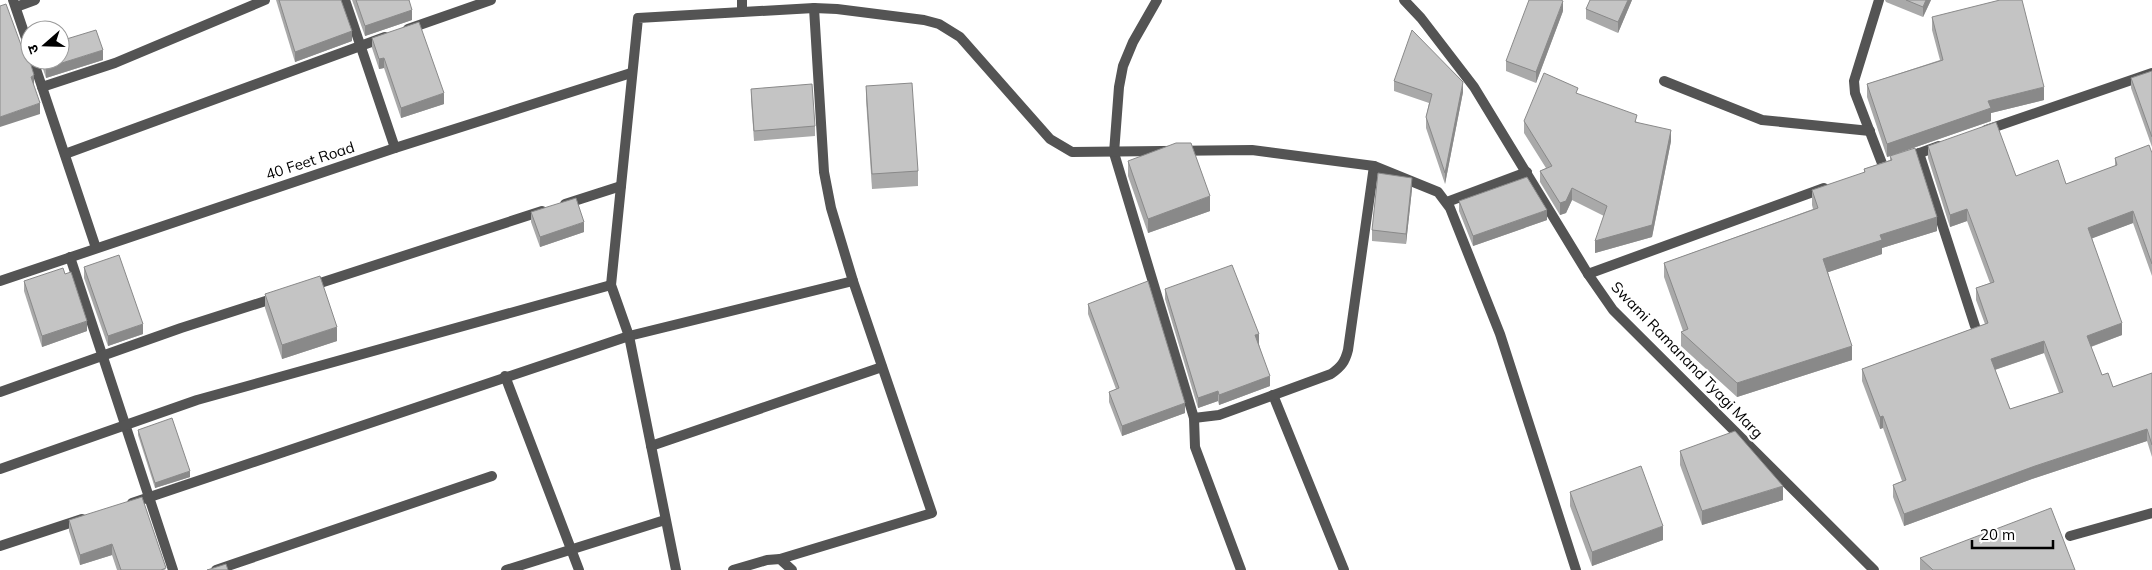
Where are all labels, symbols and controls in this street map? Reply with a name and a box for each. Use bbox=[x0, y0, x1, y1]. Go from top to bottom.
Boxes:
north arrow bbox=[20, 20, 70, 70]
text: उ bbox=[23, 42, 43, 56]
street label: 40 Feet Road bbox=[263, 137, 357, 184]
street label: Swami Ramanand Tyagi Marg bbox=[1607, 277, 1767, 442]
scale bar bbox=[1972, 518, 2053, 550]
text: 20 m bbox=[1980, 525, 2015, 544]

